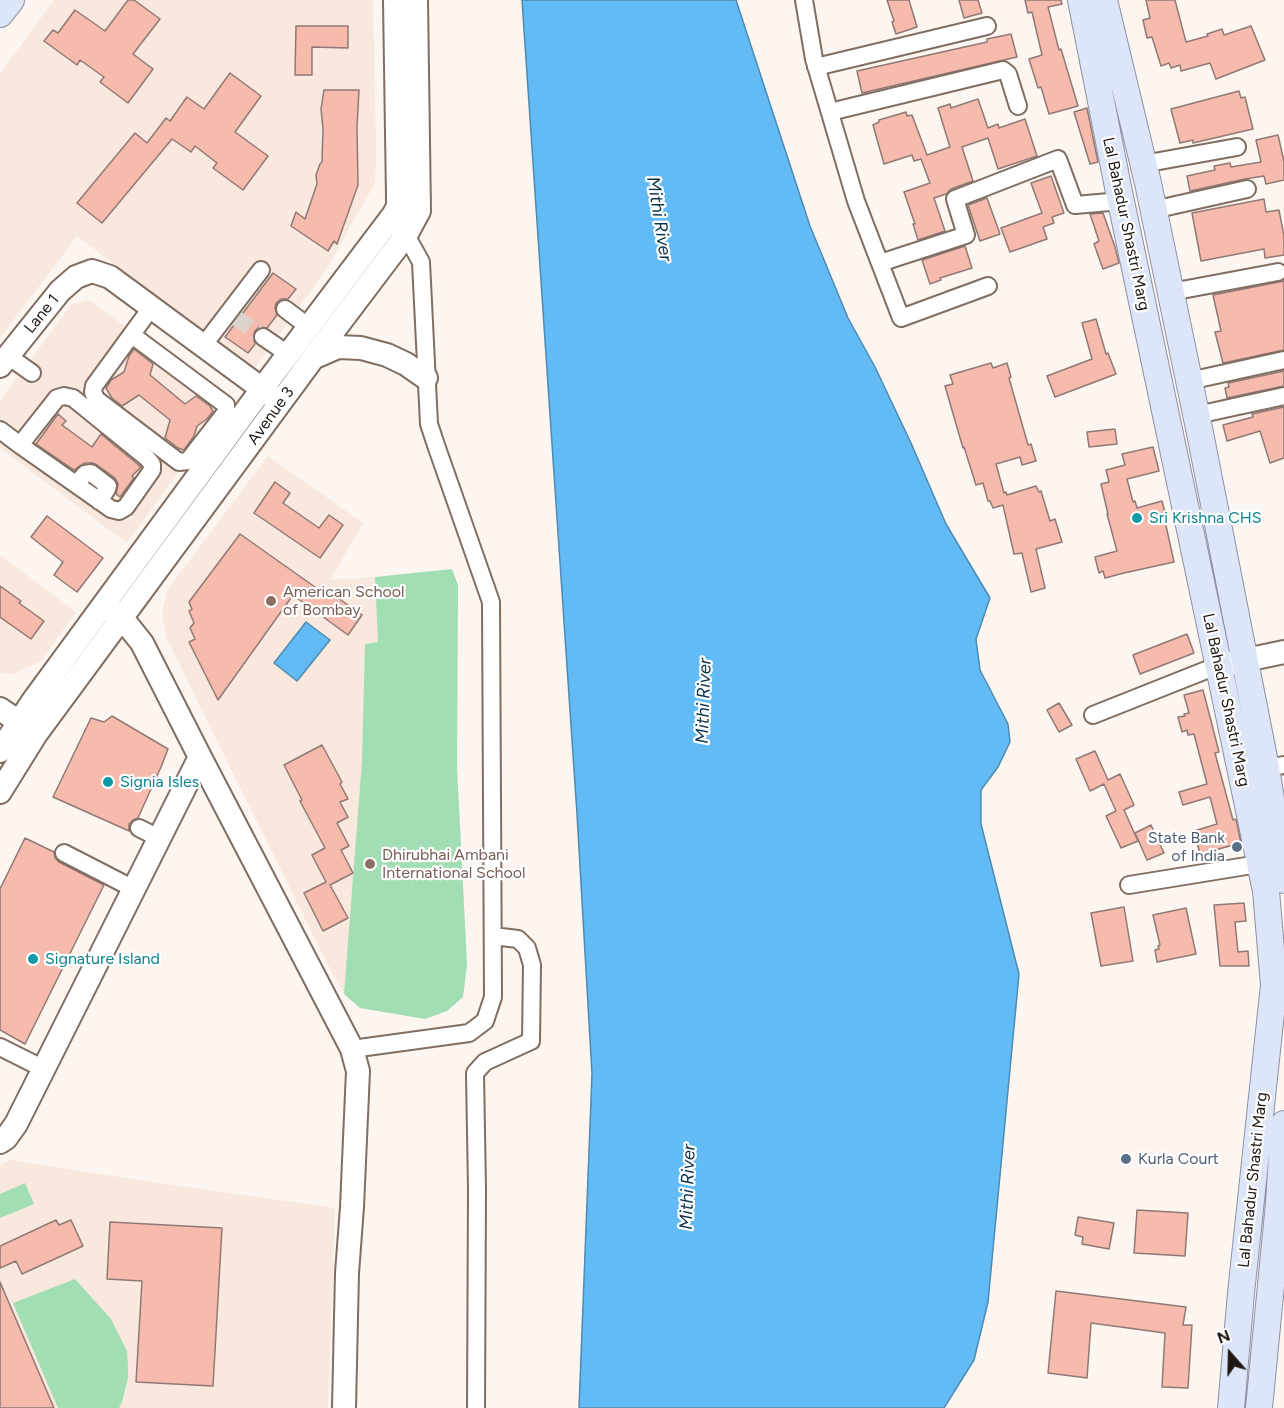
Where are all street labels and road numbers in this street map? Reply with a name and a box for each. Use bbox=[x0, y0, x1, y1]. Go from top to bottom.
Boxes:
street label: Lal Bahadur Shastri Marg bbox=[1098, 136, 1154, 312]
street label: Lane 1 bbox=[20, 291, 64, 337]
street label: Avenue 3 bbox=[244, 383, 298, 449]
street label: Lal Bahadur Shastri Marg bbox=[1198, 612, 1254, 788]
street label: Lal Bahadur Shastri Marg bbox=[1234, 1091, 1272, 1269]

